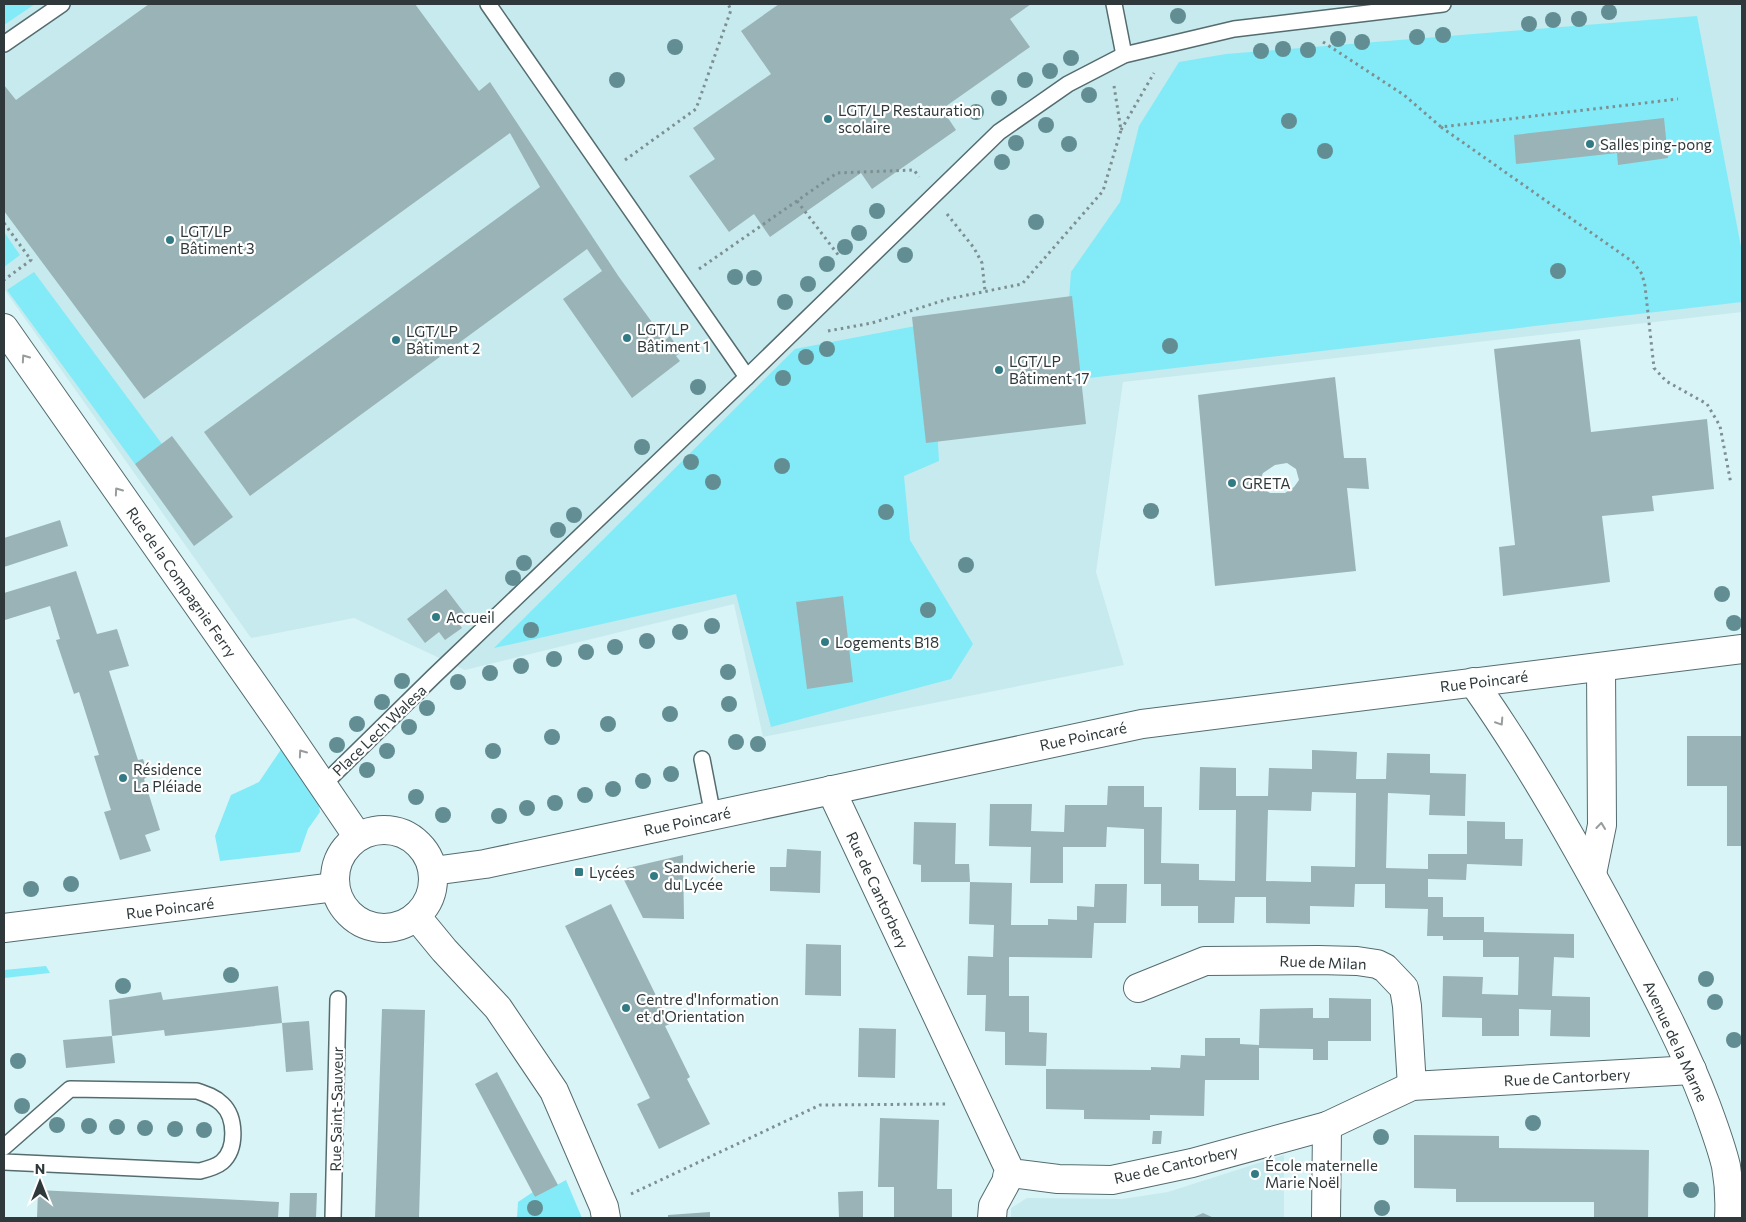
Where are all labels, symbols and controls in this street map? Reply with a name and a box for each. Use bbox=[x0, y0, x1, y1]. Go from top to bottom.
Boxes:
place label: LGT/LP Restauration scolaire bbox=[838, 101, 981, 136]
marker: LGT/LP Restauration scolaire bbox=[822, 113, 834, 125]
place label: Salles ping-pong bbox=[1600, 135, 1712, 153]
marker: Salles ping-pong bbox=[1584, 138, 1596, 150]
place label: LGT/LP Bâtiment 3 bbox=[180, 222, 255, 257]
marker: LGT/LP Bâtiment 3 bbox=[164, 234, 176, 246]
place label: LGT/LP Bâtiment 1 bbox=[637, 320, 710, 355]
place label: LGT/LP Bâtiment 2 bbox=[406, 322, 480, 357]
marker: LGT/LP Bâtiment 1 bbox=[621, 332, 633, 344]
marker: LGT/LP Bâtiment 2 bbox=[390, 334, 402, 346]
place label: LGT/LP Bâtiment 17 bbox=[1009, 352, 1089, 387]
one-way arrow bbox=[22, 354, 31, 364]
marker: LGT/LP Bâtiment 17 bbox=[993, 364, 1005, 376]
place label: GRETA bbox=[1242, 474, 1291, 492]
marker: GRETA bbox=[1226, 477, 1238, 489]
one-way arrow bbox=[115, 487, 124, 497]
street label: Rue de la Compagnie Ferry bbox=[123, 503, 241, 661]
place label: Accueil bbox=[446, 608, 495, 626]
marker: Accueil bbox=[430, 611, 442, 623]
place label: Logements B18 bbox=[835, 633, 939, 651]
marker: Logements B18 bbox=[819, 636, 831, 648]
street label: Rue Poincaré bbox=[1439, 667, 1529, 695]
street label: Place Lech Walesa bbox=[328, 681, 430, 779]
one-way arrow bbox=[1494, 717, 1503, 726]
street label: Rue Poincaré bbox=[1038, 718, 1128, 754]
one-way arrow bbox=[299, 750, 308, 759]
place label: Résidence La Pléiade bbox=[133, 760, 202, 795]
marker: Résidence La Pléiade bbox=[117, 772, 129, 784]
street label: Rue Poincaré bbox=[642, 803, 732, 839]
one-way arrow bbox=[1595, 822, 1606, 830]
street label: Rue de Cantorbery bbox=[843, 829, 913, 951]
place label: Sandwicherie du Lycée bbox=[664, 858, 756, 893]
place label: Lycées bbox=[589, 863, 635, 881]
marker: Lycées bbox=[573, 866, 585, 878]
marker: Sandwicherie du Lycée bbox=[648, 870, 660, 882]
street label: Rue Poincaré bbox=[125, 894, 215, 922]
street label: Rue de Milan bbox=[1279, 951, 1367, 973]
street label: Avenue de la Marne bbox=[1640, 978, 1712, 1104]
place label: Centre d'Information et d'Orientation bbox=[636, 990, 779, 1025]
marker: Centre d'Information et d'Orientation bbox=[620, 1002, 632, 1014]
street label: Rue Saint-Sauveur bbox=[326, 1046, 346, 1172]
street label: Rue de Cantorbery bbox=[1503, 1065, 1631, 1089]
street label: Rue de Cantorbery bbox=[1112, 1141, 1240, 1187]
place label: École maternelle Marie Noël bbox=[1265, 1155, 1378, 1191]
north arrow bbox=[15, 1157, 65, 1207]
text: N bbox=[35, 1160, 45, 1177]
marker: École maternelle Marie Noël bbox=[1249, 1168, 1261, 1180]

